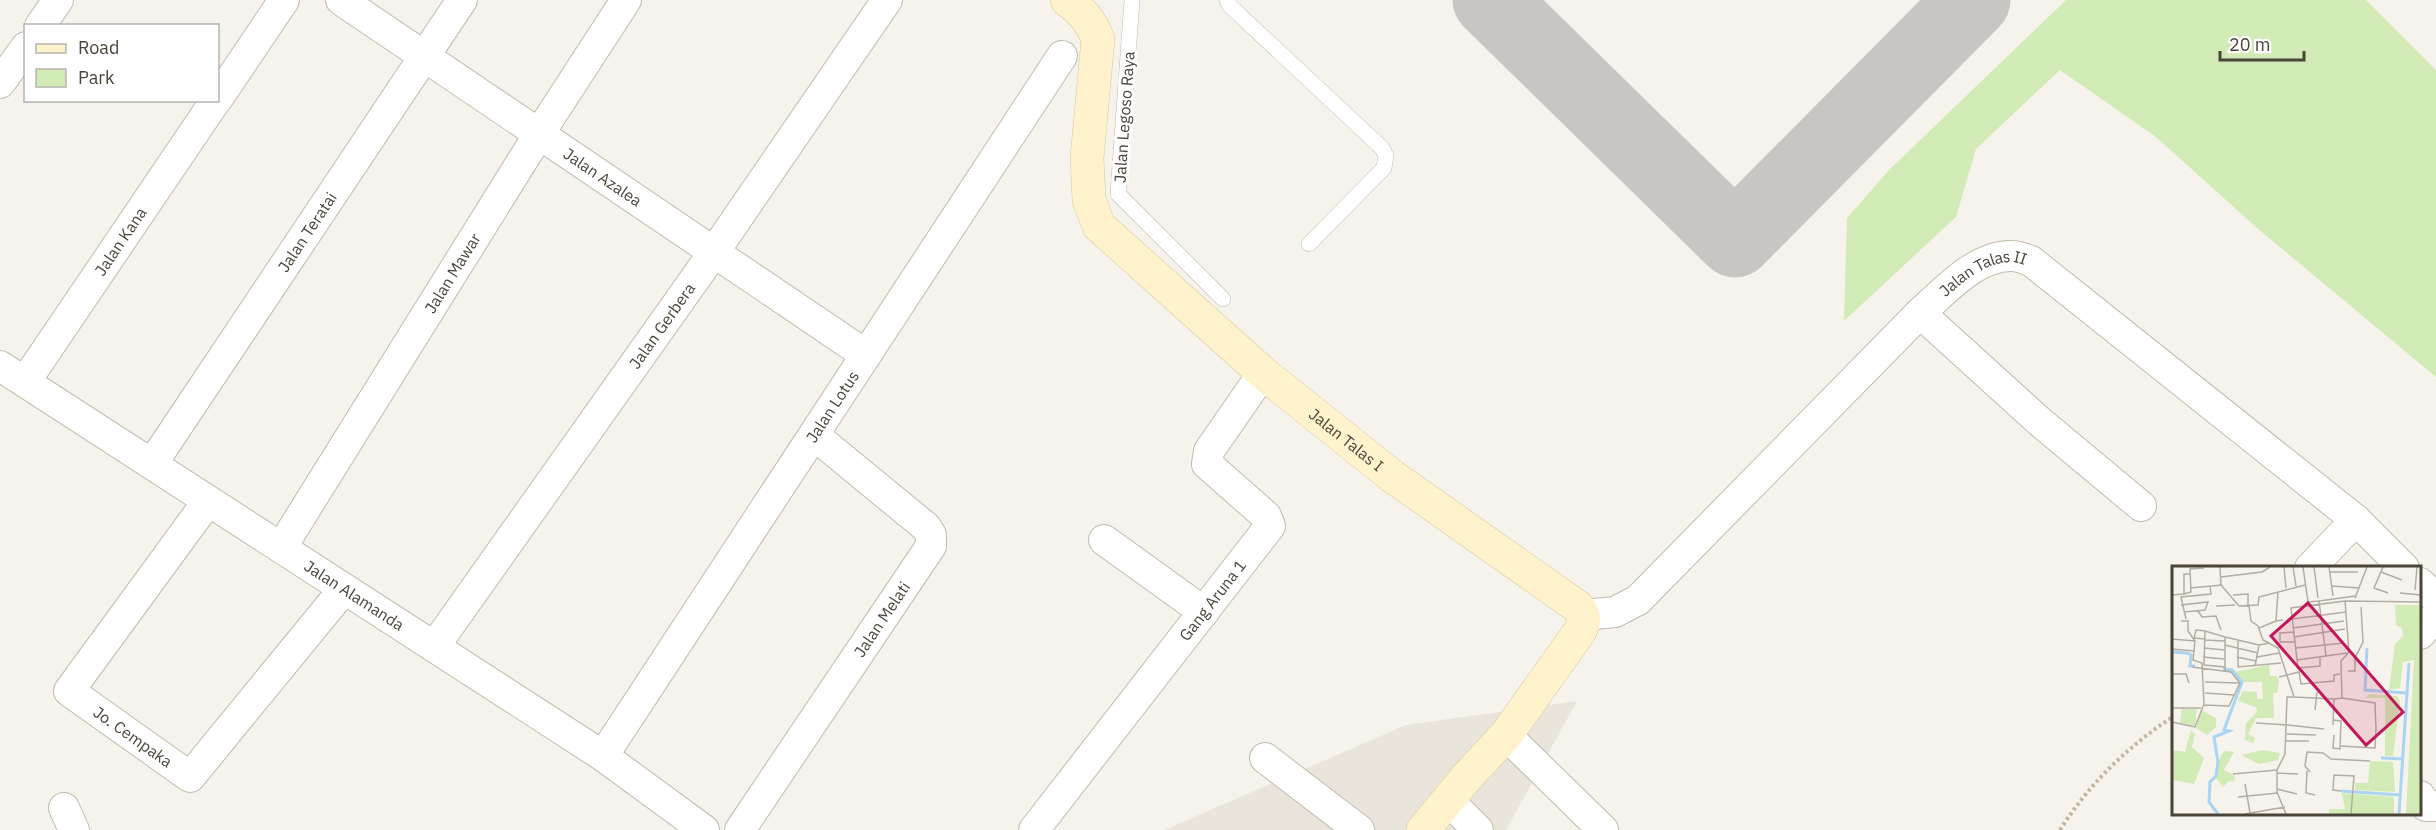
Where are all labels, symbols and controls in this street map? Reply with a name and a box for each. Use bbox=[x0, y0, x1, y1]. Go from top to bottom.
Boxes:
legend bbox=[24, 24, 219, 102]
scale bar bbox=[2220, 24, 2304, 62]
text: 20 m bbox=[2229, 33, 2271, 56]
text: Road bbox=[78, 36, 119, 59]
street label: Jalan Legoso Raya bbox=[1109, 50, 1139, 183]
text: Park bbox=[78, 66, 115, 89]
street label: Jalan Azalea bbox=[560, 143, 646, 211]
street label: Jalan Teratai bbox=[273, 188, 341, 276]
street label: Jalan Kana bbox=[90, 203, 151, 279]
street label: Jalan Mawar bbox=[420, 229, 485, 317]
street label: Jalan Talas II bbox=[1935, 246, 2030, 301]
street label: Jalan Gerbera bbox=[625, 278, 699, 372]
street label: Jalan Lotus bbox=[801, 367, 863, 446]
street label: Jalan Talas I bbox=[1305, 404, 1388, 476]
street label: Jalan Alamanda bbox=[301, 556, 408, 635]
street label: Gang Aruna 1 bbox=[1175, 556, 1250, 645]
inset map bbox=[2172, 566, 2421, 815]
street label: Jalan Melati bbox=[849, 578, 914, 661]
street label: Jo. Cempaka bbox=[90, 702, 177, 772]

